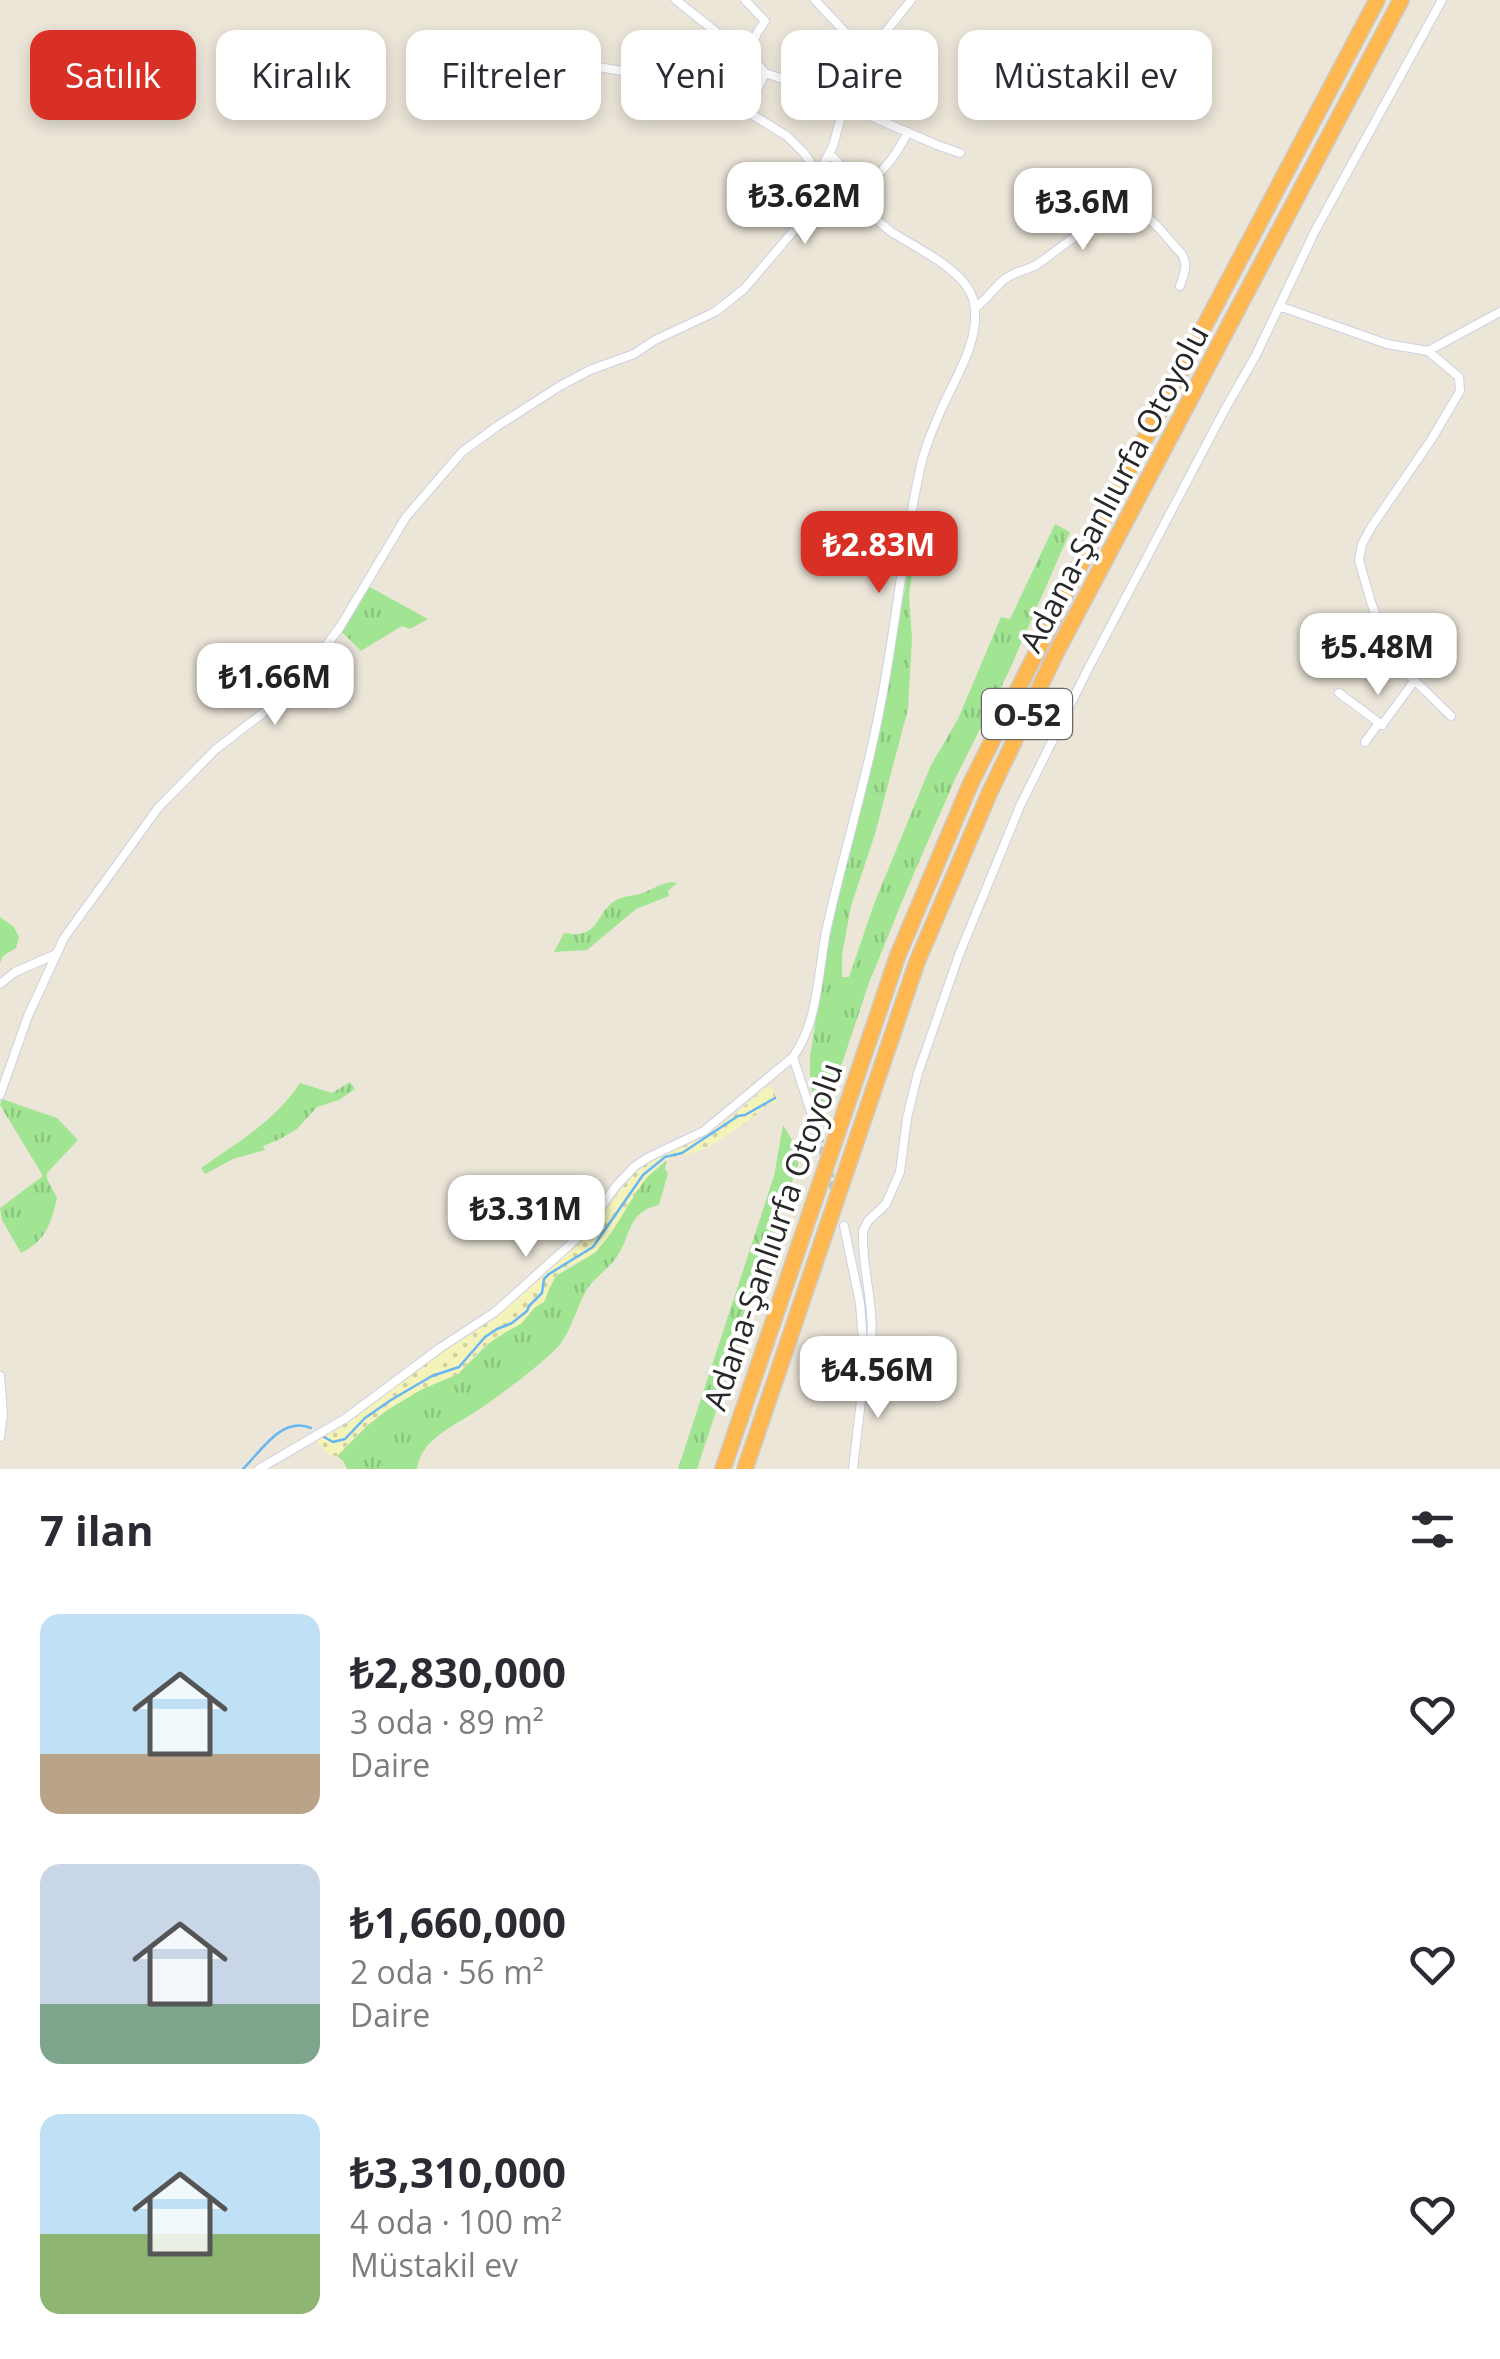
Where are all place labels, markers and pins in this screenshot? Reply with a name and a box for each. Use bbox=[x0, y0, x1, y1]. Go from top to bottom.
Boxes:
pin: ₺3.62M bbox=[724, 162, 886, 247]
pin: ₺3.6M bbox=[1013, 168, 1153, 253]
pin: ₺2.83M bbox=[798, 511, 960, 596]
pin: ₺5.48M bbox=[1297, 613, 1459, 698]
pin: ₺1.66M bbox=[194, 643, 356, 728]
pin: ₺3.31M bbox=[445, 1175, 607, 1260]
pin: ₺4.56M bbox=[797, 1336, 959, 1421]

